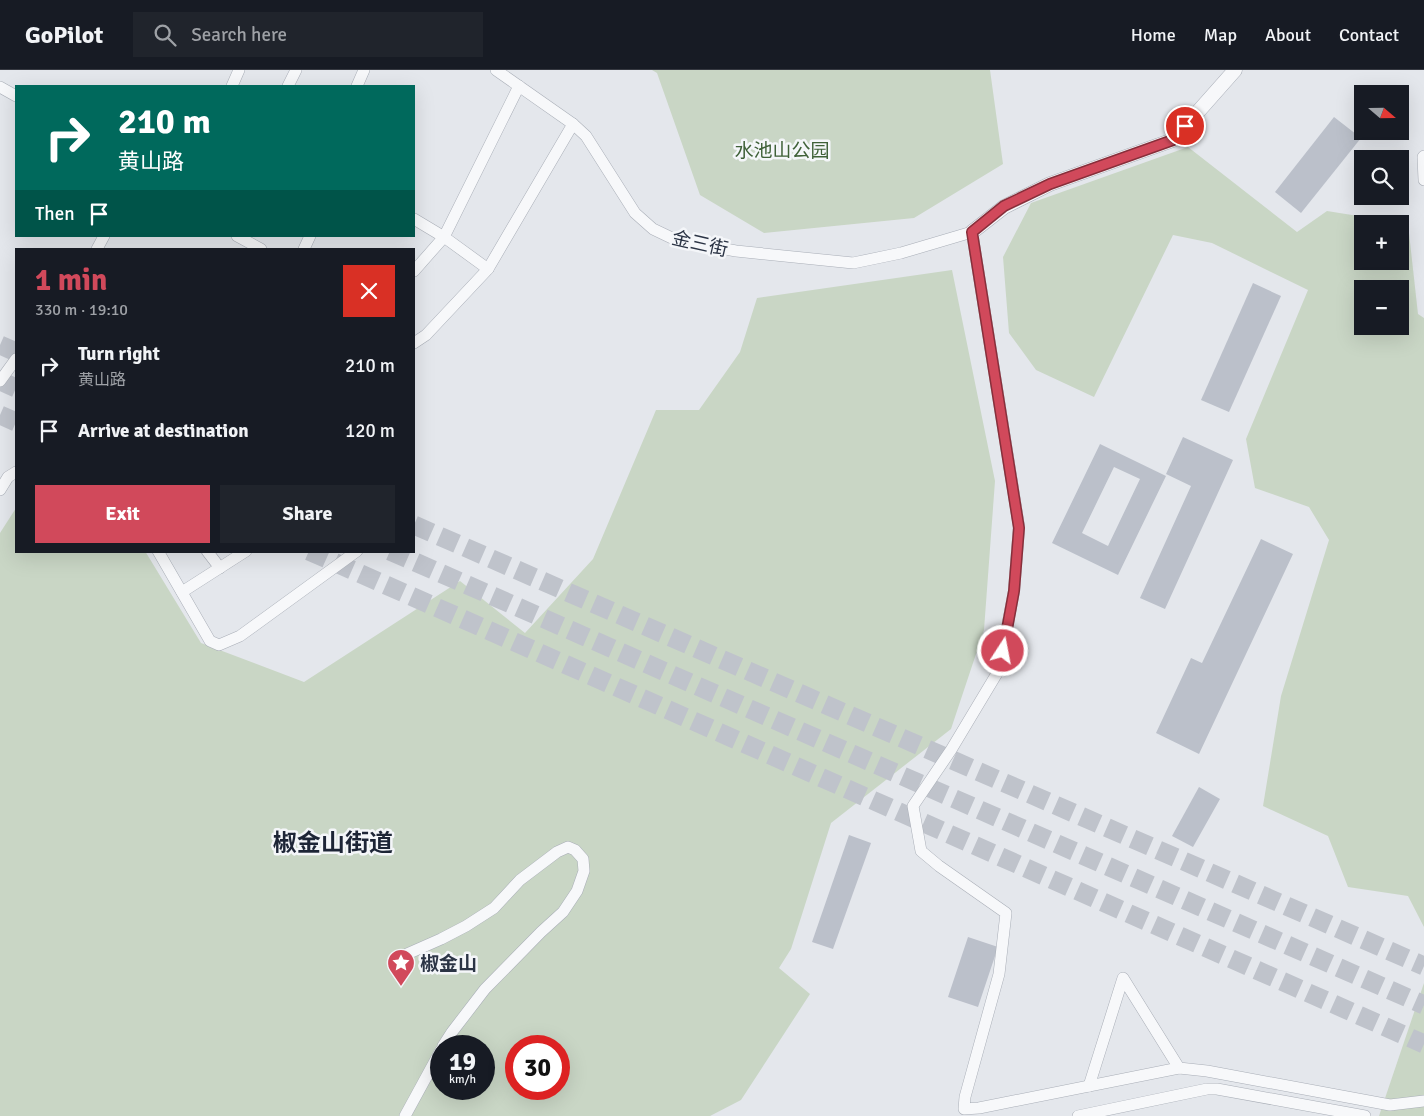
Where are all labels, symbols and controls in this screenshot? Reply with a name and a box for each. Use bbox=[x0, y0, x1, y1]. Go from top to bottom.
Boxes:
search box bbox=[133, 12, 483, 57]
text: GoPilot bbox=[25, 20, 103, 50]
icon: search bbox=[151, 21, 179, 49]
text: Search here bbox=[191, 23, 287, 47]
text: Home bbox=[1131, 24, 1176, 46]
text: Map bbox=[1204, 24, 1237, 46]
text: About bbox=[1265, 24, 1311, 46]
text: Contact bbox=[1339, 24, 1399, 46]
north arrow bbox=[1354, 85, 1409, 140]
map controls bbox=[1354, 85, 1409, 335]
text: 210 m bbox=[118, 100, 211, 143]
icon: right bbox=[35, 105, 100, 170]
pin bbox=[1164, 105, 1206, 147]
icon: arrive bbox=[1171, 112, 1199, 140]
park label: 水池山公园 bbox=[734, 139, 830, 163]
text: 黄山路 bbox=[118, 148, 184, 175]
button: search bbox=[1354, 150, 1409, 205]
icon: arrive bbox=[85, 200, 113, 228]
text: Then bbox=[35, 202, 75, 226]
button: + bbox=[1354, 215, 1409, 270]
street label: 金三街 bbox=[669, 226, 730, 262]
text: 1 min bbox=[35, 262, 107, 299]
button: close bbox=[343, 265, 395, 317]
button: − bbox=[1354, 280, 1409, 335]
text: 330 m · 19:10 bbox=[35, 300, 128, 320]
text: Turn right bbox=[78, 342, 160, 366]
icon: right bbox=[35, 352, 63, 380]
text: 210 m bbox=[345, 354, 395, 378]
text: 黄山路 bbox=[78, 370, 126, 390]
icon: arrive bbox=[35, 417, 63, 445]
text: Arrive at destination bbox=[78, 419, 249, 443]
text: 120 m bbox=[345, 419, 395, 443]
button: Exit bbox=[35, 485, 210, 543]
button: Share bbox=[220, 485, 395, 543]
position arrow bbox=[976, 624, 1028, 676]
district label: 椒金山街道 bbox=[273, 828, 393, 858]
place icon: 椒金山 bbox=[386, 948, 416, 987]
place label: 椒金山 bbox=[420, 952, 477, 976]
speed limit sign: 30 bbox=[505, 1035, 570, 1100]
text: 19 bbox=[449, 1046, 476, 1077]
text: km/h bbox=[449, 1072, 476, 1087]

